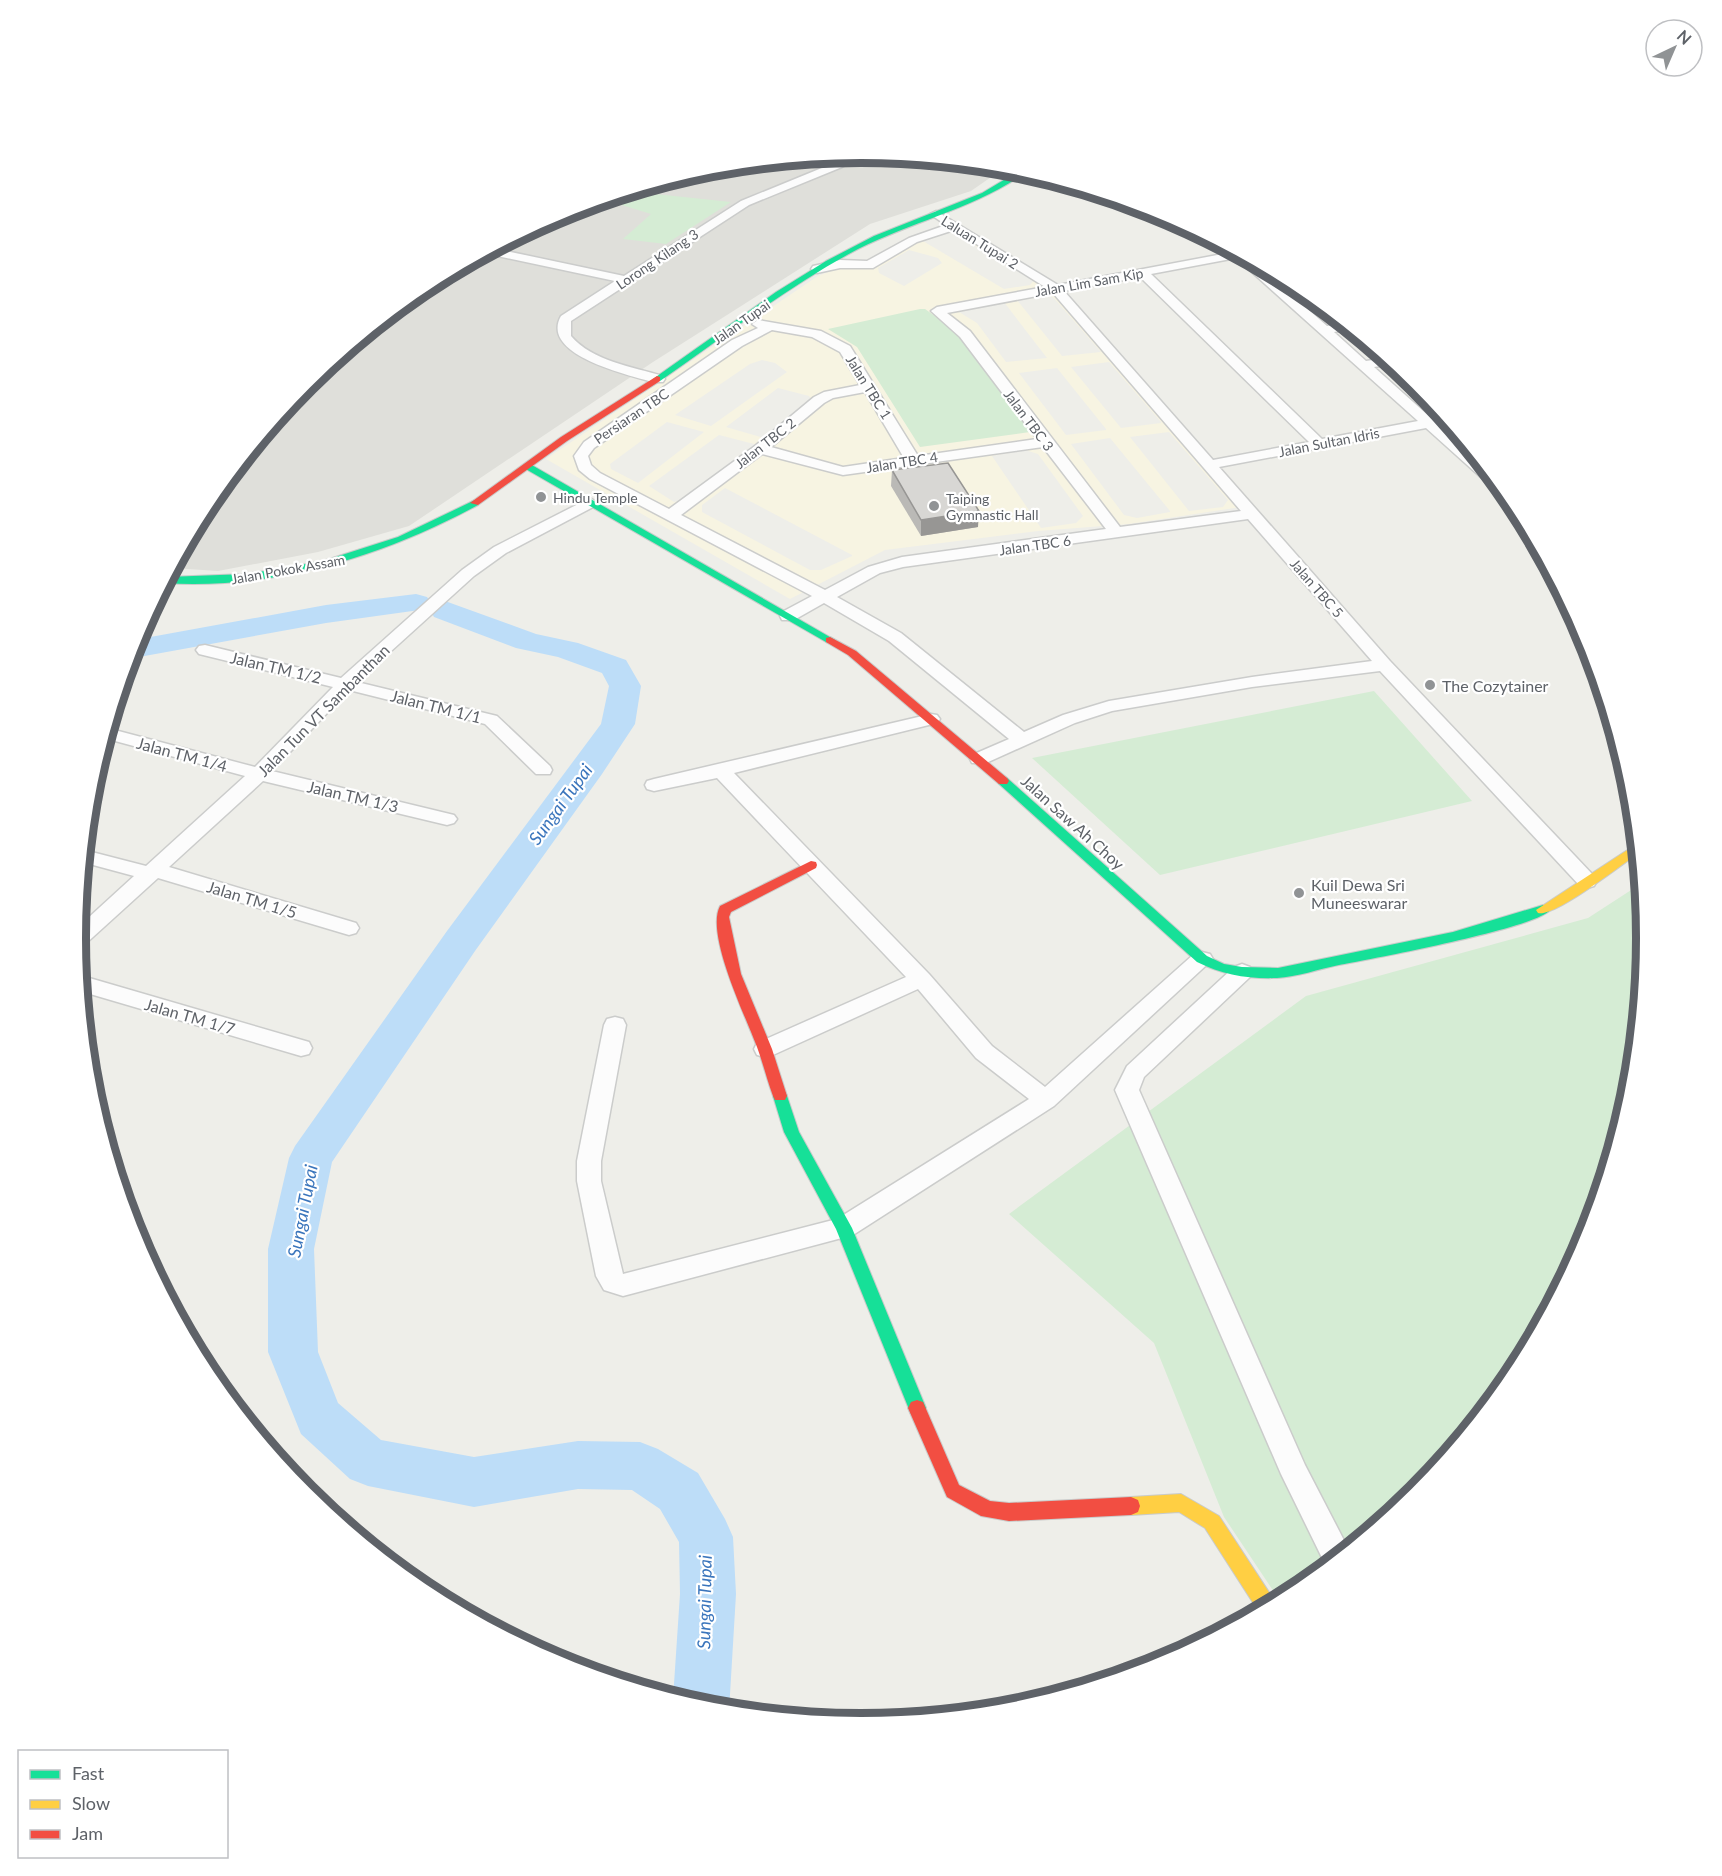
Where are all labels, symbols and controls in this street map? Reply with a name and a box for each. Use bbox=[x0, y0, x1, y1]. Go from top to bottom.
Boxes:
north arrow bbox=[1644, 18, 1704, 78]
text: N bbox=[1674, 26, 1696, 48]
street label: Laluan Tupai 2 bbox=[938, 212, 1022, 272]
street label: Lorong Kilang 3 bbox=[613, 225, 701, 293]
street label: Jalan Lim Sam Kip bbox=[1033, 264, 1145, 300]
street label: Jalan Tupai bbox=[709, 296, 773, 348]
street label: Jalan TBC 1 bbox=[843, 352, 895, 422]
street label: Persiaran TBC bbox=[590, 384, 672, 447]
street label: Jalan TBC 3 bbox=[1000, 386, 1058, 454]
street label: Jalan TBC 2 bbox=[731, 414, 799, 472]
street label: Jalan Sultan Idris bbox=[1277, 424, 1381, 460]
street label: Jalan TBC 4 bbox=[865, 448, 939, 476]
place label: Hindu Temple bbox=[553, 489, 638, 506]
marker: Hindu Temple bbox=[534, 490, 548, 504]
place label: Taiping Gymnastic Hall bbox=[946, 490, 1038, 523]
marker: Taiping Gymnastic Hall bbox=[927, 499, 941, 513]
street label: Jalan TBC 6 bbox=[998, 532, 1072, 558]
street label: Jalan Pokok Assam bbox=[230, 551, 346, 587]
street label: Jalan TBC 5 bbox=[1287, 555, 1347, 621]
street label: Jalan Tun VT Sambanthan bbox=[253, 640, 393, 780]
street label: Jalan TM 1/2 bbox=[229, 647, 323, 687]
place label: The Cozytainer bbox=[1442, 676, 1549, 695]
marker: The Cozytainer bbox=[1423, 678, 1437, 692]
street label: Jalan TM 1/1 bbox=[389, 686, 483, 726]
street label: Jalan TM 1/4 bbox=[135, 733, 229, 775]
water label: Sungai Tupai bbox=[523, 759, 597, 849]
street label: Jalan Saw Ah Choy bbox=[1018, 771, 1129, 874]
street label: Jalan TM 1/3 bbox=[306, 776, 400, 816]
place label: Kuil Dewa Sri Muneeswarar bbox=[1311, 875, 1407, 912]
street label: Jalan TM 1/5 bbox=[205, 876, 299, 922]
marker: Kuil Dewa Sri Muneeswarar bbox=[1292, 886, 1306, 900]
street label: Jalan TM 1/7 bbox=[143, 994, 237, 1038]
water label: Sungai Tupai bbox=[282, 1163, 322, 1259]
water label: Sungai Tupai bbox=[692, 1555, 716, 1649]
legend bbox=[18, 1750, 228, 1858]
text: Fast bbox=[72, 1762, 105, 1784]
text: Slow bbox=[72, 1792, 110, 1814]
text: Jam bbox=[72, 1822, 103, 1844]

